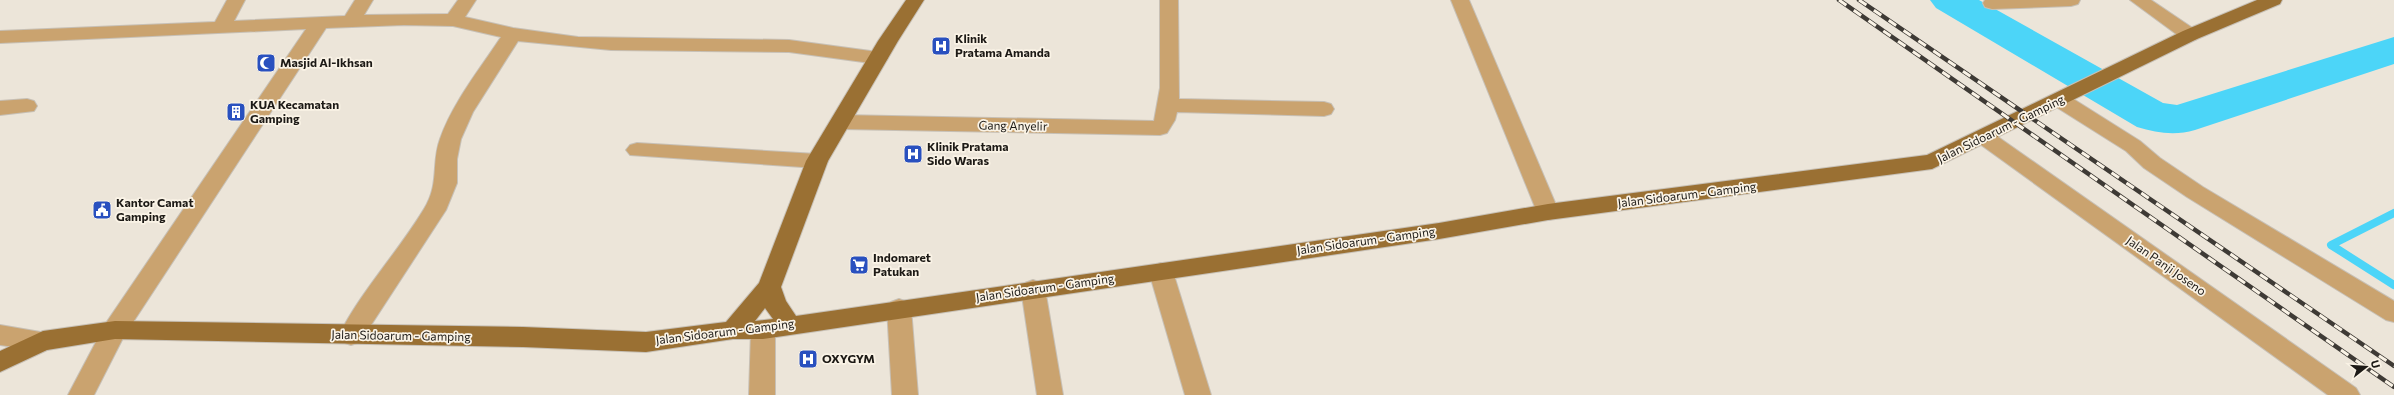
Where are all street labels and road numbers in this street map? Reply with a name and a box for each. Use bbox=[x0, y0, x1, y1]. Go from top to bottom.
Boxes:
street label: Jalan Sidoarum - Gamping bbox=[1935, 91, 2067, 166]
street label: Gang Anyelir bbox=[978, 117, 1048, 133]
street label: Jalan Sidoarum - Gamping bbox=[1617, 178, 1758, 210]
street label: Jalan Sidoarum - Gamping bbox=[1296, 223, 1437, 258]
street label: Jalan Panji Joseno bbox=[2124, 233, 2209, 299]
street label: Jalan Sidoarum - Gamping bbox=[975, 270, 1116, 305]
street label: Jalan Sidoarum - Gamping bbox=[655, 315, 796, 347]
street label: Jalan Sidoarum - Gamping bbox=[331, 327, 471, 344]

